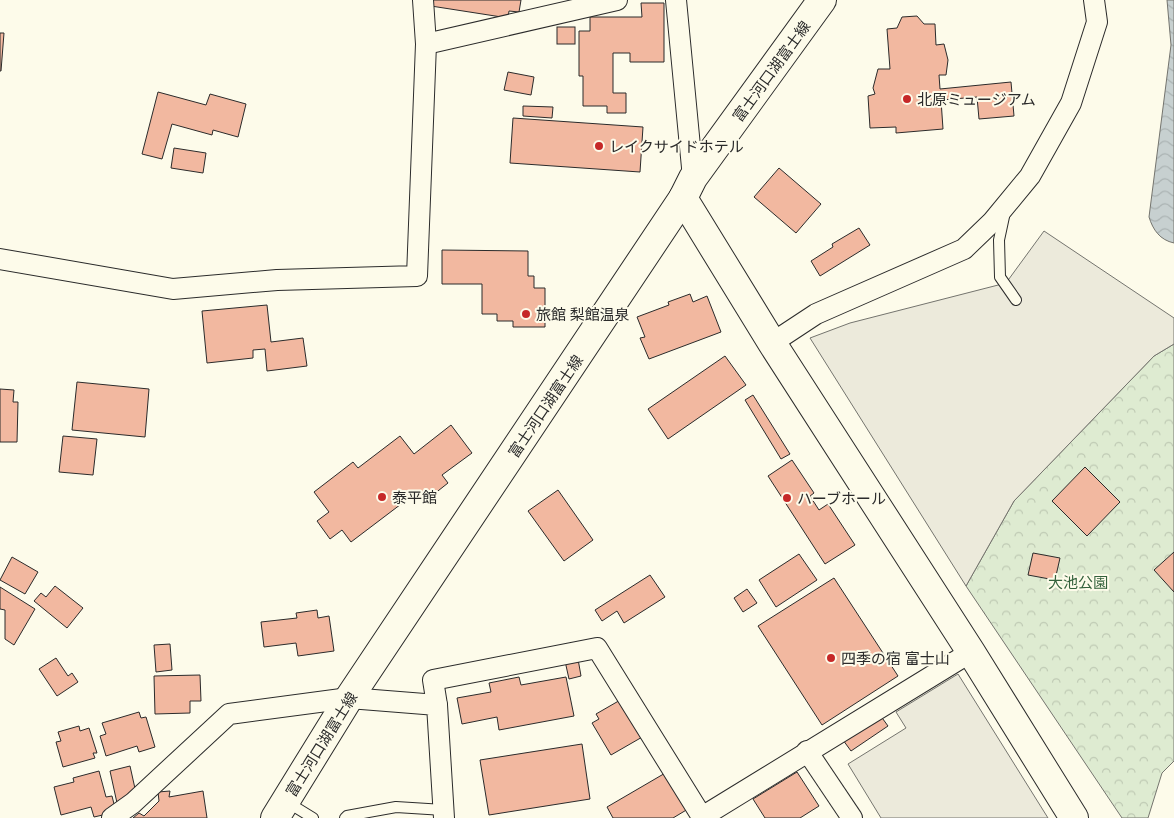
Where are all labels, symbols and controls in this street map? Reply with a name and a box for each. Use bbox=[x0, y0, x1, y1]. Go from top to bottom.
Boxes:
street label: 富士河口湖富士線 bbox=[728, 17, 814, 125]
place label: 北原ミュージアム bbox=[917, 90, 1036, 108]
marker: 北原ミュージアム bbox=[901, 93, 913, 105]
place label: レイクサイドホテル bbox=[609, 137, 744, 155]
marker: レイクサイドホテル bbox=[593, 140, 605, 152]
place label: 旅館 梨館温泉 bbox=[536, 305, 630, 323]
marker: 旅館 梨館温泉 bbox=[520, 308, 532, 320]
street label: 富士河口湖富士線 bbox=[504, 351, 586, 461]
place label: 泰平館 bbox=[392, 488, 437, 506]
place label: ハーブホール bbox=[797, 489, 886, 507]
marker: 泰平館 bbox=[376, 491, 388, 503]
marker: ハーブホール bbox=[781, 492, 793, 504]
park label: 大池公園 bbox=[1048, 573, 1108, 591]
place label: 四季の宿 富士山 bbox=[841, 649, 950, 667]
marker: 四季の宿 富士山 bbox=[825, 652, 837, 664]
street label: 富士河口湖富士線 bbox=[282, 688, 360, 800]

